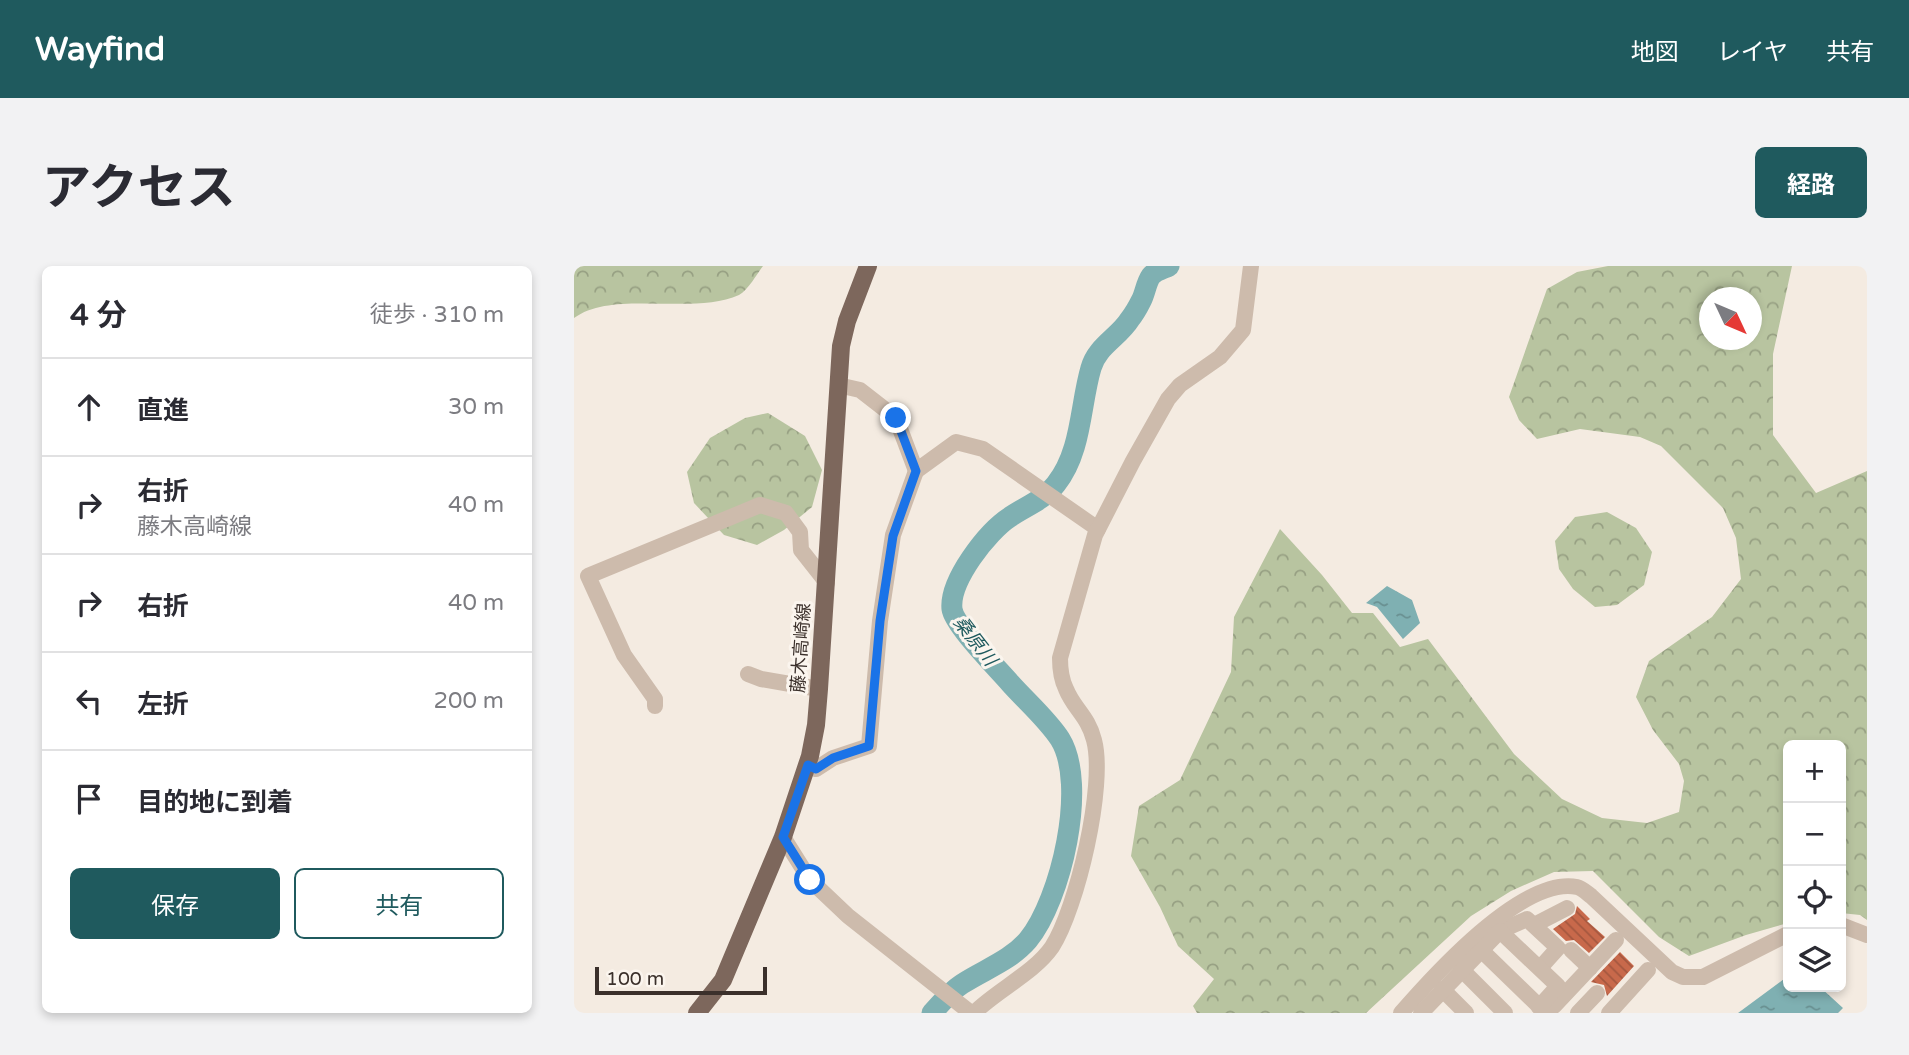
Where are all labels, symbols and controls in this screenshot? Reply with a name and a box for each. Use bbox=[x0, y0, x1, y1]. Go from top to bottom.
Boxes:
text: Wayfind bbox=[35, 30, 165, 69]
text: 地図 bbox=[1631, 38, 1679, 67]
text: レイヤ bbox=[1717, 38, 1788, 67]
text: 共有 bbox=[1826, 38, 1874, 67]
button: 経路 bbox=[1755, 147, 1867, 218]
text: アクセス bbox=[42, 159, 236, 218]
north arrow bbox=[1699, 287, 1762, 350]
text: 4 分 bbox=[70, 297, 127, 334]
text: 徒歩 · 310 m bbox=[370, 301, 504, 329]
icon: ahead bbox=[70, 388, 108, 426]
text: 30 m bbox=[448, 393, 504, 421]
text: 直進 bbox=[137, 395, 189, 426]
route end bbox=[880, 402, 911, 433]
text: 右折 bbox=[137, 476, 189, 507]
icon: right bbox=[70, 486, 108, 524]
text: 40 m bbox=[448, 491, 504, 519]
text: 藤木高崎線 bbox=[137, 513, 252, 541]
icon: right bbox=[70, 584, 108, 622]
text: 40 m bbox=[448, 589, 504, 617]
text: 右折 bbox=[137, 591, 189, 622]
street label: 藤木高崎線 bbox=[787, 602, 815, 694]
water label: 桑原川 bbox=[949, 612, 1002, 672]
icon: left bbox=[70, 682, 108, 720]
text: 200 m bbox=[434, 687, 504, 715]
text: 左折 bbox=[137, 689, 189, 720]
map controls bbox=[1783, 740, 1846, 992]
button: + bbox=[1783, 740, 1846, 803]
icon: arrive bbox=[70, 780, 108, 818]
text: 目的地に到着 bbox=[137, 787, 293, 818]
button: − bbox=[1783, 803, 1846, 866]
route start bbox=[794, 864, 825, 895]
button: locate bbox=[1783, 866, 1846, 929]
button: 保存 bbox=[70, 868, 280, 939]
button: 共有 bbox=[294, 868, 504, 939]
button: layers bbox=[1783, 929, 1846, 992]
scale bar bbox=[595, 964, 766, 996]
text: 100 m bbox=[606, 968, 664, 990]

